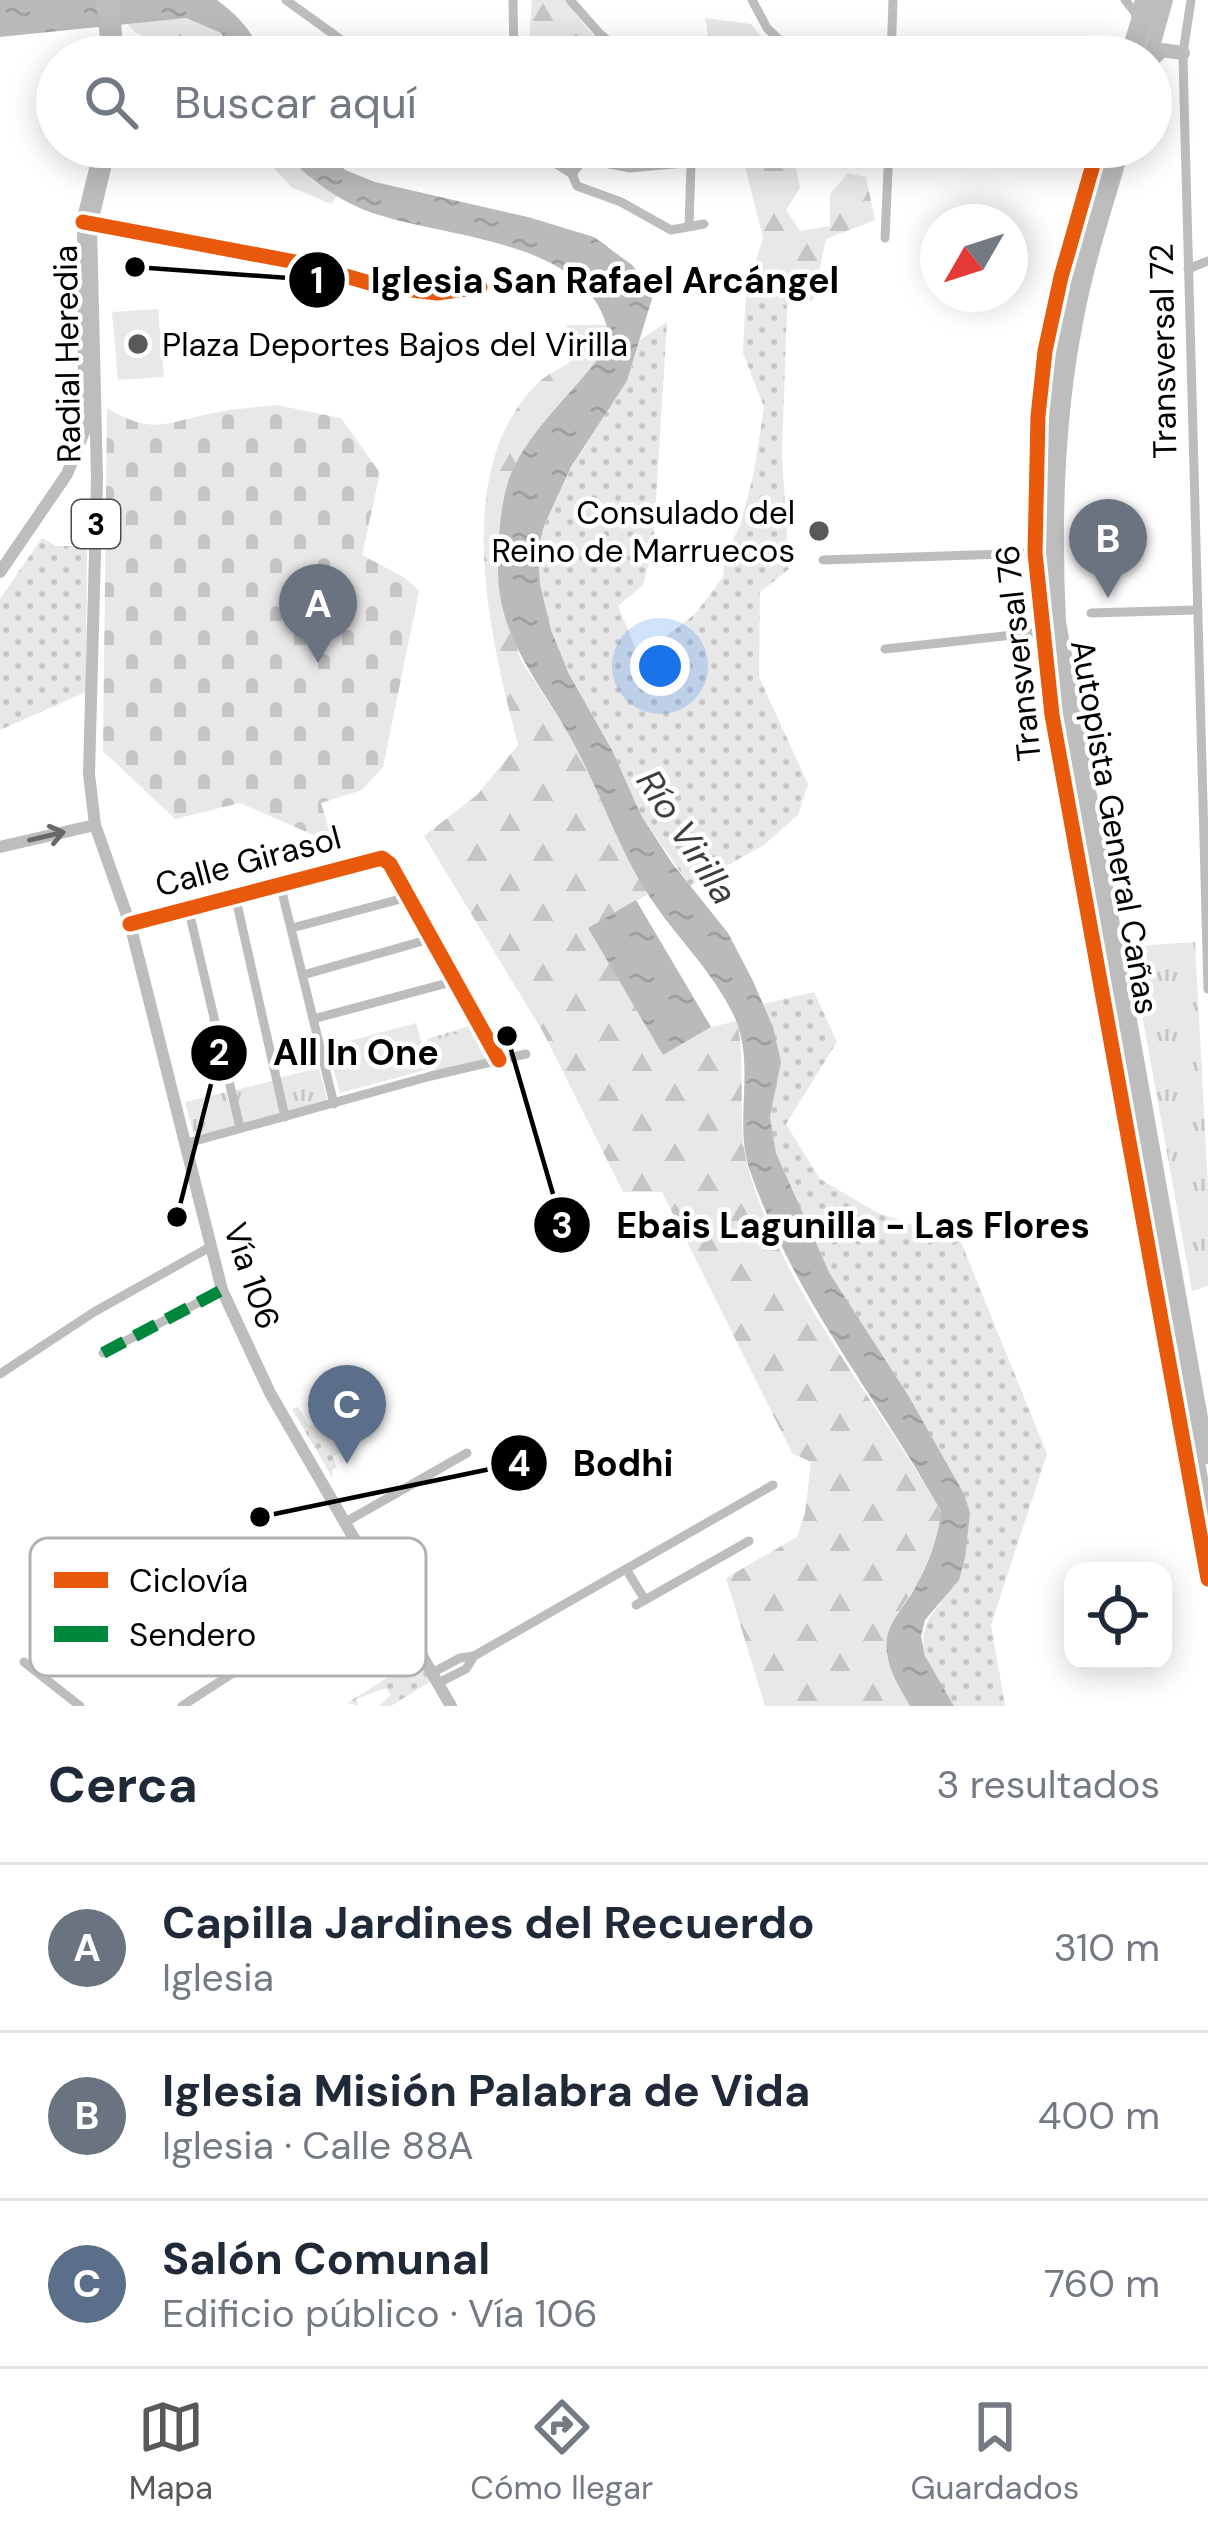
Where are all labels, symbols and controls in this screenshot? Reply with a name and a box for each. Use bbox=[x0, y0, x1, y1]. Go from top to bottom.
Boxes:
search box bbox=[36, 36, 1172, 168]
icon: search bbox=[78, 69, 144, 135]
text: Buscar aquí bbox=[174, 73, 417, 132]
north arrow bbox=[920, 204, 1028, 312]
street label: Transversal 72 bbox=[1140, 243, 1186, 459]
callout: Iglesia San Rafael Arcángel bbox=[287, 244, 863, 316]
street label: Radial Heredia bbox=[44, 245, 90, 463]
text: 1 bbox=[310, 257, 324, 304]
text: Iglesia San Rafael Arcángel bbox=[371, 257, 839, 304]
place label: Plaza Deportes Bajos del Virilla bbox=[162, 323, 628, 366]
marker: Plaza Deportes Bajos del Virilla bbox=[125, 331, 151, 357]
place label: Consulado del Reino de Marruecos bbox=[491, 491, 795, 572]
pin: B bbox=[1069, 499, 1147, 598]
road number: 3 bbox=[72, 500, 120, 548]
marker: Consulado del Reino de Marruecos bbox=[806, 518, 832, 544]
street label: Transversal 76 bbox=[985, 543, 1051, 763]
pin: A bbox=[279, 564, 357, 663]
your location bbox=[630, 636, 690, 696]
street label: Autopista General Cañas bbox=[1061, 636, 1169, 1018]
water label: Río Virilla bbox=[626, 761, 748, 913]
street label: Calle Girasol bbox=[150, 816, 346, 906]
one-way arrow bbox=[28, 824, 66, 846]
callout: All In One bbox=[189, 1017, 462, 1089]
text: 2 bbox=[209, 1029, 229, 1076]
text: All In One bbox=[273, 1029, 439, 1076]
callout: Ebais Lagunilla - Las Flores bbox=[532, 1189, 1113, 1261]
text: 3 bbox=[551, 1202, 573, 1249]
text: Ebais Lagunilla - Las Flores bbox=[616, 1202, 1090, 1249]
street label: Vía 106 bbox=[214, 1217, 290, 1335]
pin: C bbox=[308, 1365, 386, 1464]
callout: Bodhi bbox=[489, 1427, 698, 1499]
text: 4 bbox=[507, 1440, 531, 1487]
text: Bodhi bbox=[573, 1440, 673, 1487]
legend bbox=[30, 1538, 426, 1676]
text: Ciclovía bbox=[129, 1559, 248, 1602]
map controls bbox=[1064, 1562, 1172, 1670]
button: locate bbox=[1064, 1562, 1172, 1670]
text: Sendero bbox=[129, 1613, 256, 1656]
text: Cerca bbox=[48, 1751, 198, 1818]
text: 3 resultados bbox=[936, 1759, 1160, 1810]
text: Capilla Jardines del Recuerdo bbox=[162, 1893, 815, 1952]
text: A bbox=[73, 1922, 101, 1973]
text: 310 m bbox=[1054, 1922, 1160, 1973]
text: Iglesia bbox=[162, 1952, 274, 2003]
text: Iglesia Misión Palabra de Vida bbox=[162, 2061, 810, 2120]
text: B bbox=[75, 2090, 99, 2141]
text: 400 m bbox=[1038, 2090, 1160, 2141]
text: Iglesia · Calle 88A bbox=[162, 2120, 474, 2171]
text: Salón Comunal bbox=[162, 2229, 490, 2288]
text: C bbox=[73, 2258, 101, 2309]
text: 760 m bbox=[1044, 2258, 1160, 2309]
text: Edificio público · Vía 106 bbox=[162, 2288, 598, 2339]
tab: Mapa bbox=[129, 2394, 213, 2509]
tab: Cómo llegar bbox=[470, 2394, 653, 2509]
tab: Guardados bbox=[910, 2394, 1079, 2509]

